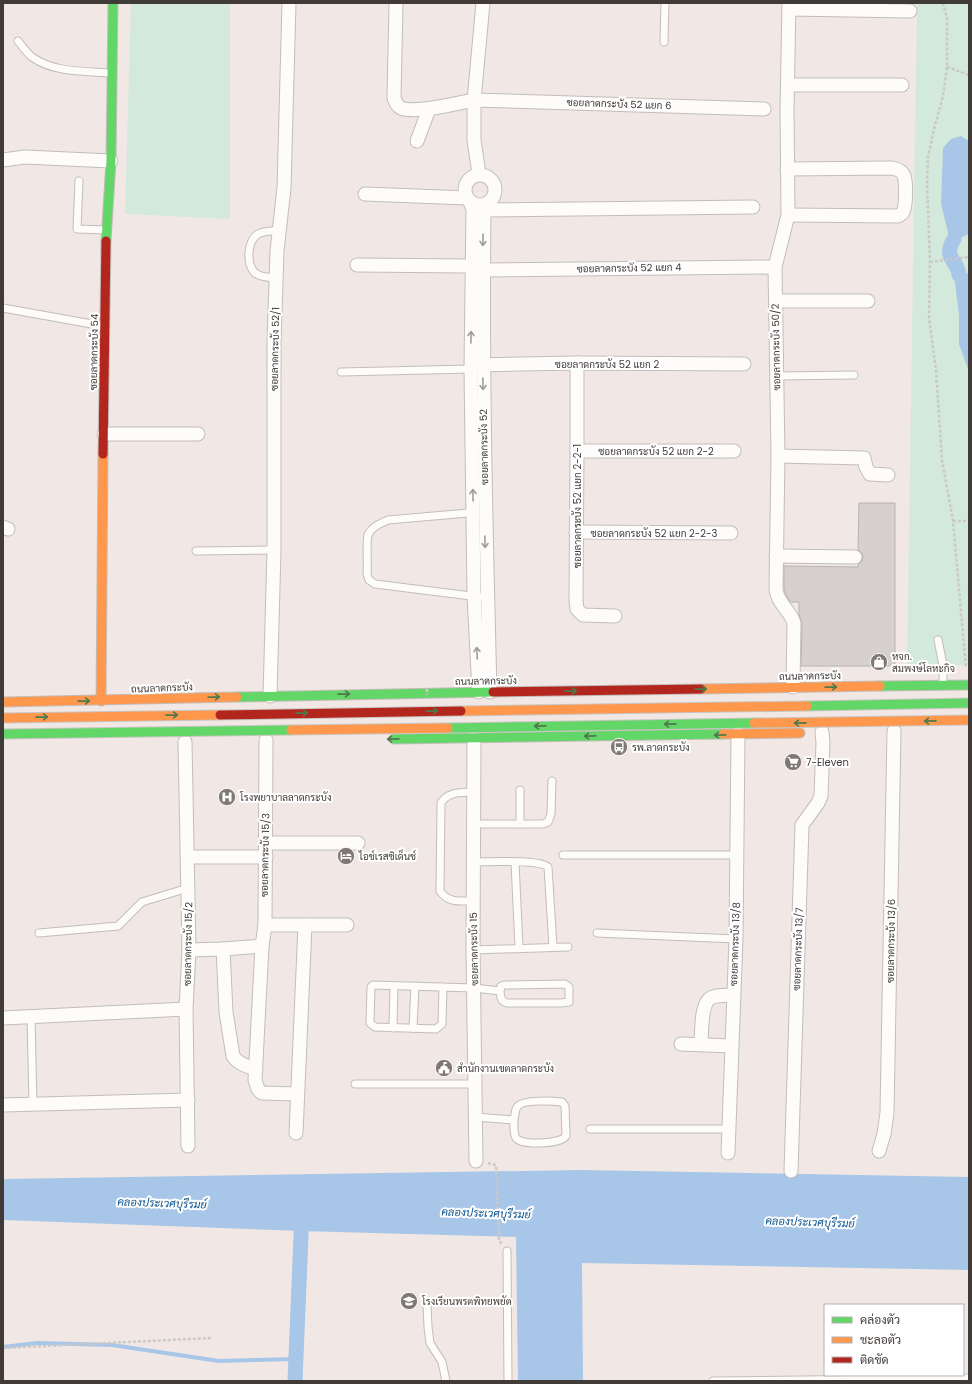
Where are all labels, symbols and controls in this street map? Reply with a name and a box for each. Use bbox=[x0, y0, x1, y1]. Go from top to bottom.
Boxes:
street label: ซอยลาดกระบัง 52 แยก 6 bbox=[566, 95, 672, 113]
one-way arrow bbox=[479, 233, 487, 246]
street label: ซอยลาดกระบัง 52 แยก 4 bbox=[576, 260, 682, 276]
street label: ซอยลาดกระบัง 50/2 bbox=[768, 303, 784, 391]
street label: ซอยลาดกระบัง 52/1 bbox=[267, 307, 283, 391]
street label: ซอยลาดกระบัง 54 bbox=[86, 314, 102, 390]
one-way arrow bbox=[467, 331, 475, 344]
street label: ซอยลาดกระบัง 52 แยก 2 bbox=[555, 357, 659, 372]
one-way arrow bbox=[479, 377, 487, 390]
street label: ซอยลาดกระบัง 52 bbox=[476, 409, 492, 485]
street label: ซอยลาดกระบัง 52 แยก 2-2-1 bbox=[570, 444, 585, 568]
street label: ซอยลาดกระบัง 52 แยก 2-2 bbox=[598, 444, 714, 459]
one-way arrow bbox=[469, 489, 477, 502]
street label: ซอยลาดกระบัง 52 แยก 2-2-3 bbox=[591, 526, 718, 541]
one-way arrow bbox=[482, 535, 489, 548]
one-way arrow bbox=[474, 647, 481, 660]
place label: หจก. สมพงษ์โลหะกิจ bbox=[892, 649, 955, 676]
shop icon: หจก. สมพงษ์โลหะกิจ bbox=[869, 652, 889, 672]
street label: ถนนลาดกระบัง bbox=[779, 668, 841, 684]
street label: ถนนลาดกระบัง bbox=[455, 673, 517, 689]
street label: ถนนลาดกระบัง bbox=[131, 679, 193, 697]
one-way arrow bbox=[824, 683, 837, 690]
one-way arrow bbox=[694, 685, 707, 693]
one-way arrow bbox=[564, 687, 577, 695]
one-way arrow bbox=[337, 691, 350, 698]
one-way arrow bbox=[207, 694, 220, 701]
one-way arrow bbox=[77, 697, 90, 705]
one-way arrow bbox=[425, 707, 438, 715]
one-way arrow bbox=[295, 709, 308, 717]
one-way arrow bbox=[165, 711, 178, 719]
one-way arrow bbox=[35, 713, 48, 721]
one-way arrow bbox=[924, 717, 937, 725]
one-way arrow bbox=[794, 719, 807, 726]
one-way arrow bbox=[664, 720, 677, 728]
one-way arrow bbox=[534, 722, 547, 730]
one-way arrow bbox=[714, 731, 727, 738]
one-way arrow bbox=[584, 732, 597, 740]
one-way arrow bbox=[387, 735, 400, 743]
bus stop icon: รพ.ลาดกระบัง bbox=[609, 737, 629, 757]
place label: รพ.ลาดกระบัง bbox=[632, 740, 690, 755]
supermarket icon: 7-Eleven bbox=[783, 752, 803, 772]
place label: 7-Eleven bbox=[806, 755, 849, 770]
hospital icon: โรงพยาบาลลาดกระบัง bbox=[217, 787, 237, 807]
place label: โรงพยาบาลลาดกระบัง bbox=[239, 790, 332, 805]
street label: ซอยลาดกระบัง 15/3 bbox=[257, 813, 273, 897]
hotel icon: ไอช์เรสซิเด็นช์ bbox=[336, 846, 356, 866]
place label: ไอช์เรสซิเด็นช์ bbox=[358, 849, 416, 864]
street label: ซอยลาดกระบัง 13/6 bbox=[883, 899, 899, 983]
street label: ซอยลาดกระบัง 15/2 bbox=[180, 902, 196, 986]
street label: ซอยลาดกระบัง 13/8 bbox=[726, 902, 744, 986]
street label: ซอยลาดกระบัง 13/7 bbox=[789, 907, 807, 991]
street label: ซอยลาดกระบัง 15 bbox=[466, 912, 482, 986]
public building icon: สำนักงานเขตลาดกระบัง bbox=[434, 1058, 454, 1078]
place label: สำนักงานเขตลาดกระบัง bbox=[457, 1061, 554, 1076]
water label: คลองประเวศบุรีรมย์ bbox=[117, 1193, 209, 1214]
water label: คลองประเวศบุรีรมย์ bbox=[441, 1203, 533, 1224]
water label: คลองประเวศบุรีรมย์ bbox=[765, 1212, 857, 1233]
school or university icon: โรงเรียนพรตพิทยพยัต bbox=[399, 1291, 419, 1311]
place label: โรงเรียนพรตพิทยพยัต bbox=[421, 1294, 512, 1309]
legend bbox=[824, 1304, 964, 1376]
text: คล่องตัว bbox=[860, 1311, 900, 1328]
text: ชะลอตัว bbox=[860, 1331, 901, 1348]
text: ติดขัด bbox=[860, 1351, 889, 1368]

